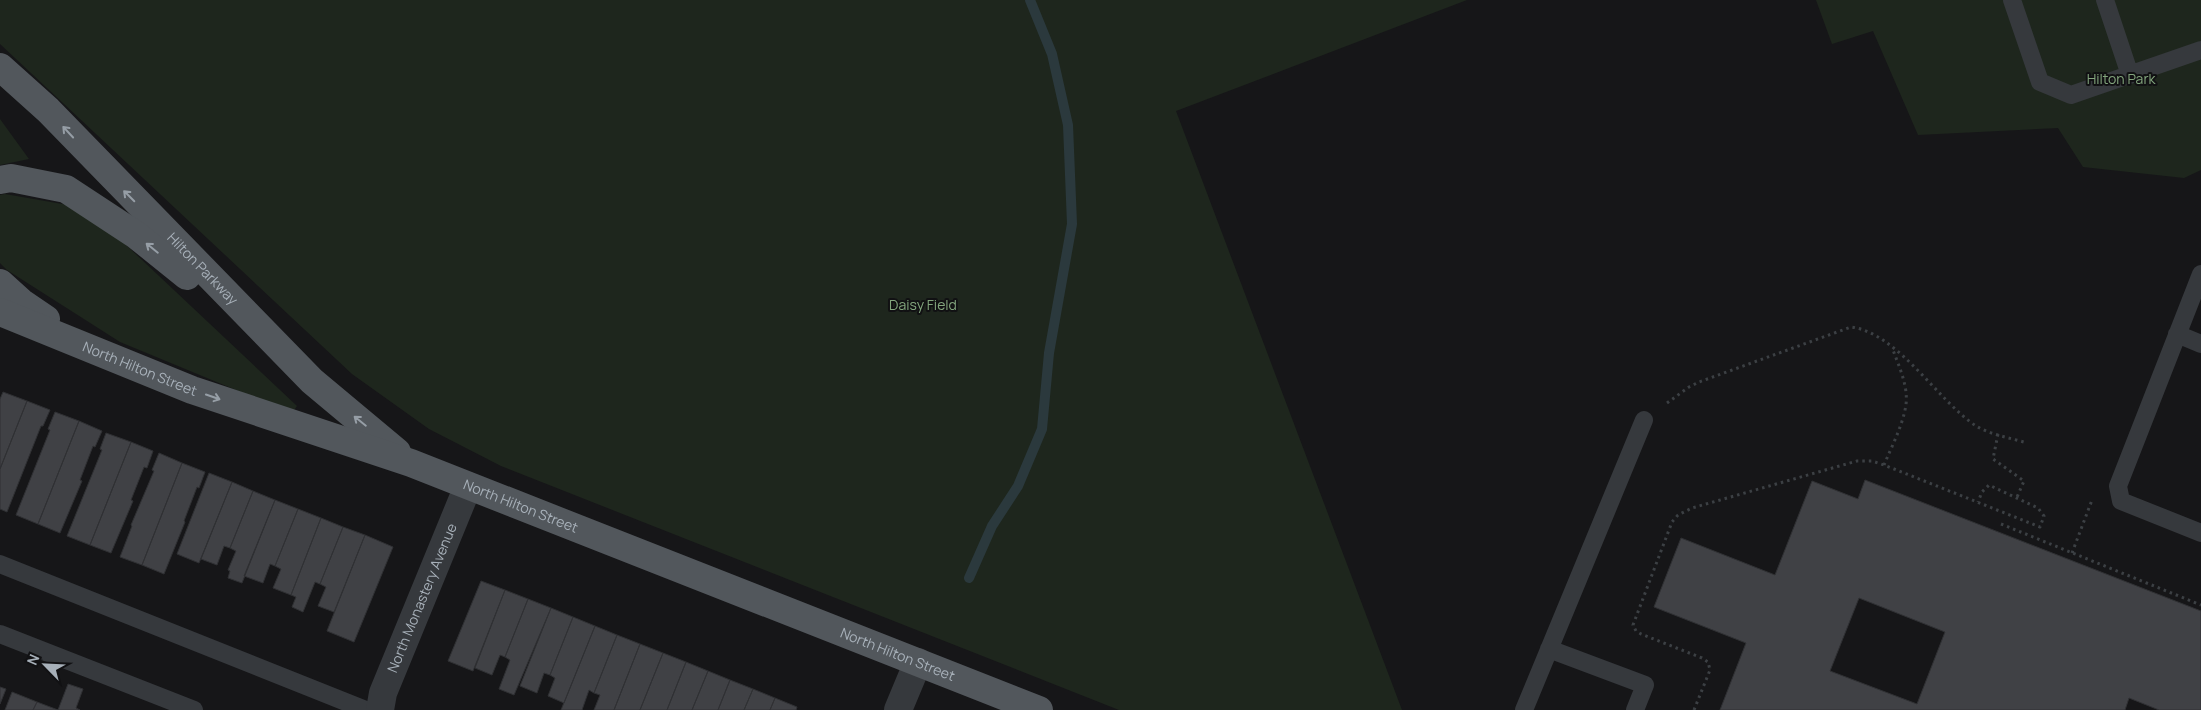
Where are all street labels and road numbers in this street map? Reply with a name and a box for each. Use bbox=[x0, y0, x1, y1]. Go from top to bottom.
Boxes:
street label: Hilton Parkway bbox=[163, 228, 243, 309]
street label: North Hilton Street bbox=[80, 337, 200, 400]
street label: North Hilton Street bbox=[461, 475, 581, 537]
street label: North Monastery Avenue bbox=[382, 520, 461, 675]
street label: North Hilton Street bbox=[838, 623, 958, 685]

